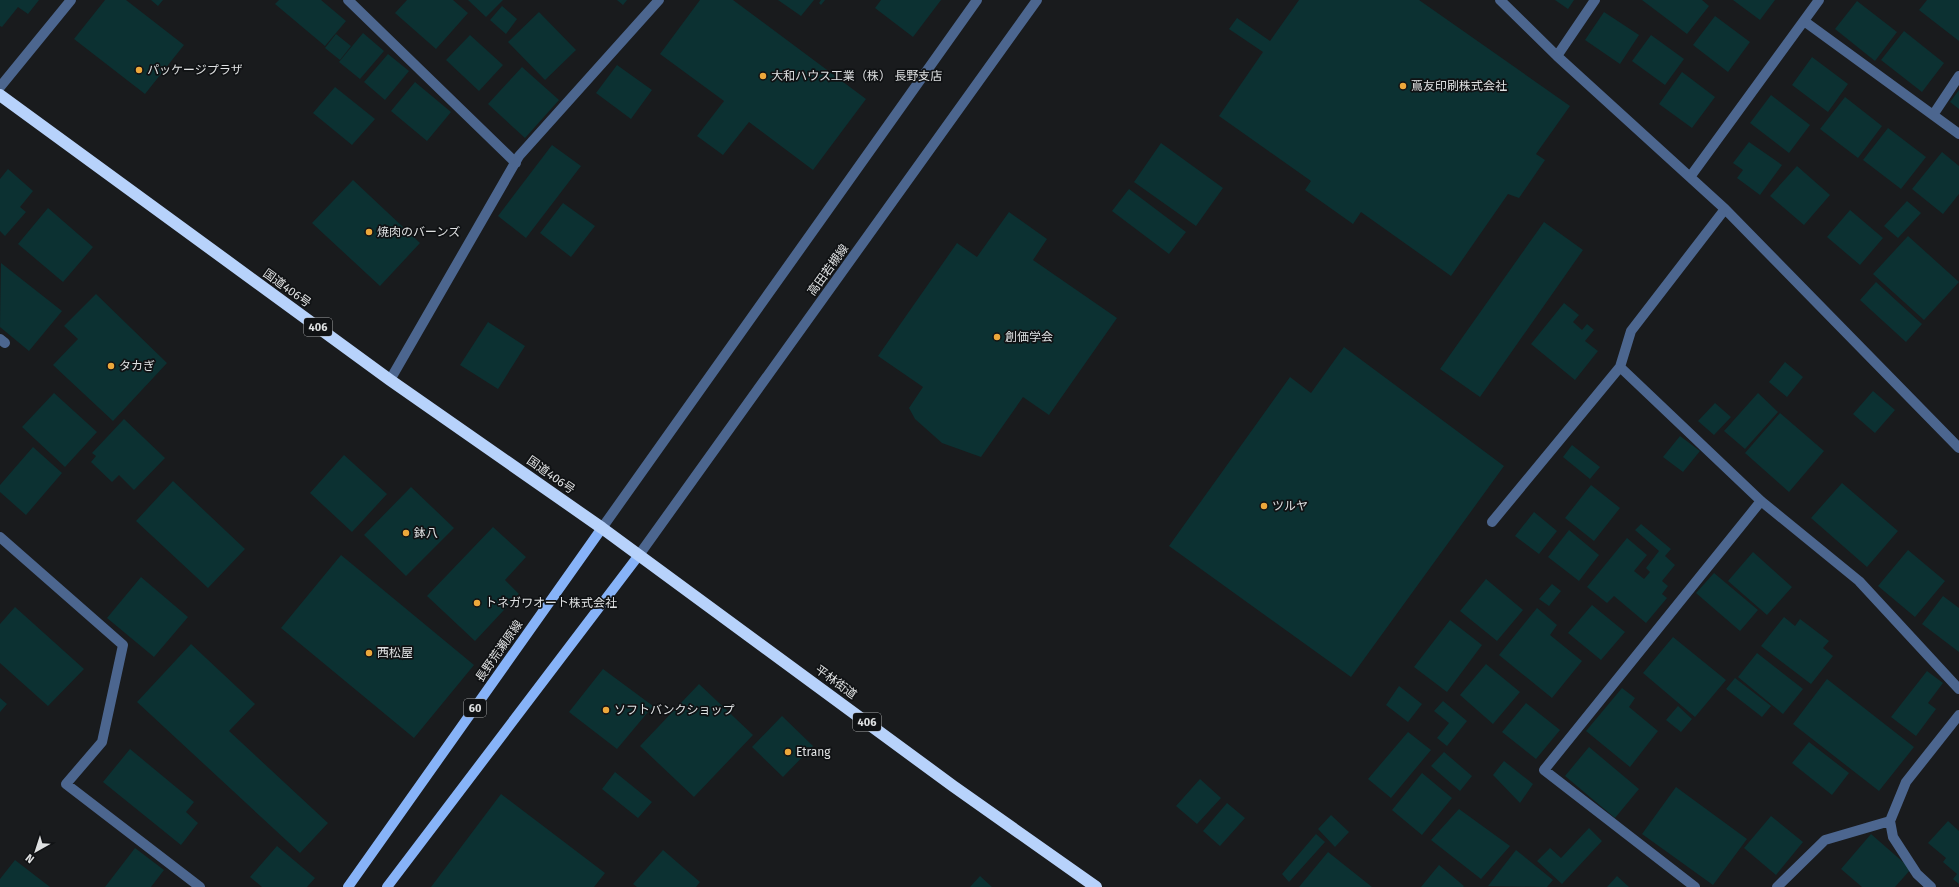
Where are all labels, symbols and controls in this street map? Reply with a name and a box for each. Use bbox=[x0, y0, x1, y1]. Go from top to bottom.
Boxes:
place label: パッケージプラザ bbox=[147, 63, 243, 77]
marker: パッケージプラザ bbox=[134, 65, 144, 75]
place label: 大和ハウス工業（株） 長野支店 bbox=[771, 69, 942, 83]
marker: 大和ハウス工業（株） 長野支店 bbox=[758, 71, 768, 81]
place label: 蔦友印刷株式会社 bbox=[1411, 79, 1507, 93]
marker: 蔦友印刷株式会社 bbox=[1398, 81, 1408, 91]
place label: 焼肉のバーンズ bbox=[377, 225, 460, 239]
marker: 焼肉のバーンズ bbox=[364, 227, 374, 237]
street label: 高田若槻線 bbox=[805, 242, 851, 298]
street label: 国道406号 bbox=[260, 266, 314, 310]
road number: 406 bbox=[304, 318, 332, 336]
place label: 創価学会 bbox=[1005, 330, 1053, 344]
marker: 創価学会 bbox=[992, 332, 1002, 342]
place label: タカぎ bbox=[119, 359, 155, 373]
marker: タカぎ bbox=[106, 361, 116, 371]
street label: 国道406号 bbox=[524, 453, 578, 497]
place label: ツルヤ bbox=[1272, 499, 1308, 513]
marker: ツルヤ bbox=[1259, 501, 1269, 511]
place label: 鉢八 bbox=[414, 526, 438, 540]
marker: 鉢八 bbox=[401, 528, 411, 538]
place label: トネガワオート株式会社 bbox=[485, 596, 617, 610]
marker: トネガワオート株式会社 bbox=[472, 598, 482, 608]
street label: 長野荒瀬原線 bbox=[473, 617, 525, 685]
place label: 西松屋 bbox=[377, 646, 413, 660]
marker: 西松屋 bbox=[364, 648, 374, 658]
street label: 平林街道 bbox=[812, 662, 860, 702]
road number: 60 bbox=[464, 699, 486, 717]
place label: ソフトバンクショップ bbox=[614, 703, 735, 717]
marker: ソフトバンクショップ bbox=[601, 705, 611, 715]
road number: 406 bbox=[853, 713, 881, 731]
place label: Etrang bbox=[796, 745, 831, 759]
marker: Etrang bbox=[783, 747, 793, 757]
north arrow bbox=[16, 831, 56, 871]
text: N bbox=[23, 851, 37, 866]

